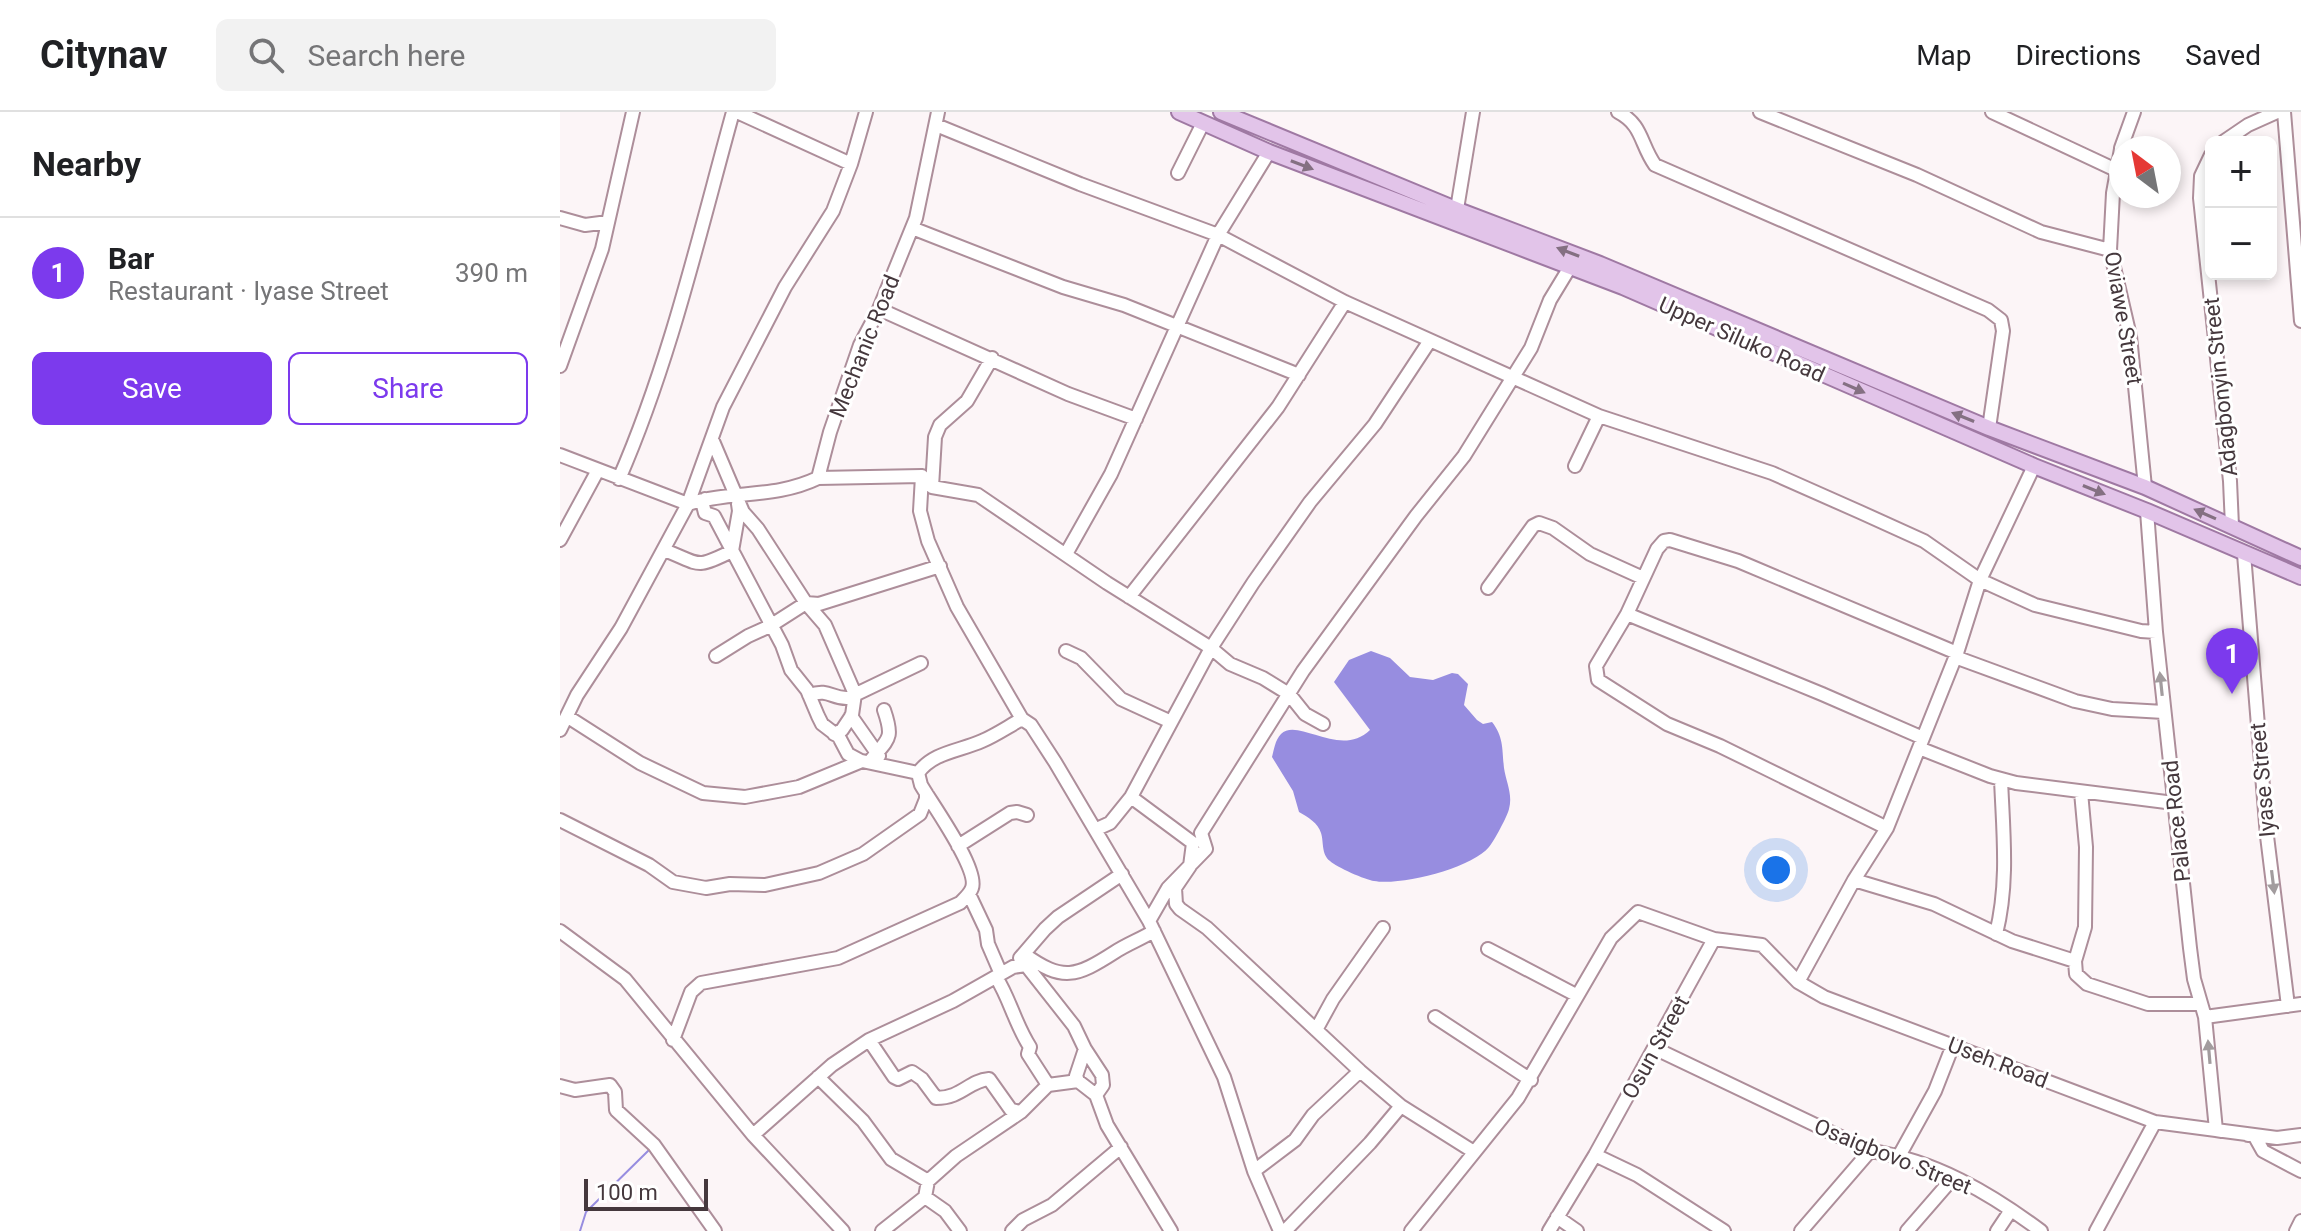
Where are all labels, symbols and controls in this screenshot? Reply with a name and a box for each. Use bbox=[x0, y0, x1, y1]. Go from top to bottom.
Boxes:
search box bbox=[216, 19, 776, 91]
text: Citynav bbox=[40, 33, 168, 77]
icon: search bbox=[244, 33, 288, 77]
text: Search here bbox=[308, 38, 465, 73]
text: Map bbox=[1916, 39, 1972, 72]
text: Directions bbox=[2016, 39, 2141, 72]
text: Saved bbox=[2185, 39, 2261, 72]
north arrow bbox=[2109, 136, 2181, 208]
map controls bbox=[2205, 136, 2277, 280]
button: + bbox=[2205, 136, 2277, 208]
text: Nearby bbox=[32, 144, 141, 184]
one-way arrow bbox=[1290, 159, 1314, 172]
button: − bbox=[2205, 208, 2277, 280]
text: Bar bbox=[108, 241, 154, 276]
one-way arrow bbox=[1556, 245, 1580, 258]
street label: Oviawe Street bbox=[2099, 250, 2148, 387]
text: 1 bbox=[51, 258, 65, 288]
text: 390 m bbox=[455, 258, 528, 288]
street label: Mechanic Road bbox=[825, 271, 904, 421]
text: Restaurant · Iyase Street bbox=[108, 276, 389, 306]
street label: Upper Siluko Road bbox=[1655, 292, 1829, 387]
street label: Adagbonyin Street bbox=[2199, 296, 2242, 478]
button: Save bbox=[32, 352, 272, 425]
button: Share bbox=[288, 352, 528, 425]
one-way arrow bbox=[1843, 382, 1866, 395]
one-way arrow bbox=[1951, 410, 1975, 423]
one-way arrow bbox=[2082, 484, 2106, 497]
one-way arrow bbox=[2193, 507, 2216, 520]
pin: 1 bbox=[2206, 628, 2258, 694]
one-way arrow bbox=[2155, 671, 2168, 696]
street label: Iyase Street bbox=[2245, 722, 2280, 838]
street label: Palace Road bbox=[2158, 759, 2195, 883]
your location bbox=[1756, 850, 1796, 890]
one-way arrow bbox=[2267, 870, 2280, 895]
street label: Osun Street bbox=[1617, 991, 1694, 1103]
street label: Useh Road bbox=[1944, 1032, 2051, 1093]
one-way arrow bbox=[2202, 1039, 2215, 1064]
street label: Osaigbovo Street bbox=[1811, 1114, 1975, 1199]
scale bar bbox=[584, 1175, 708, 1211]
text: 100 m bbox=[596, 1180, 658, 1205]

